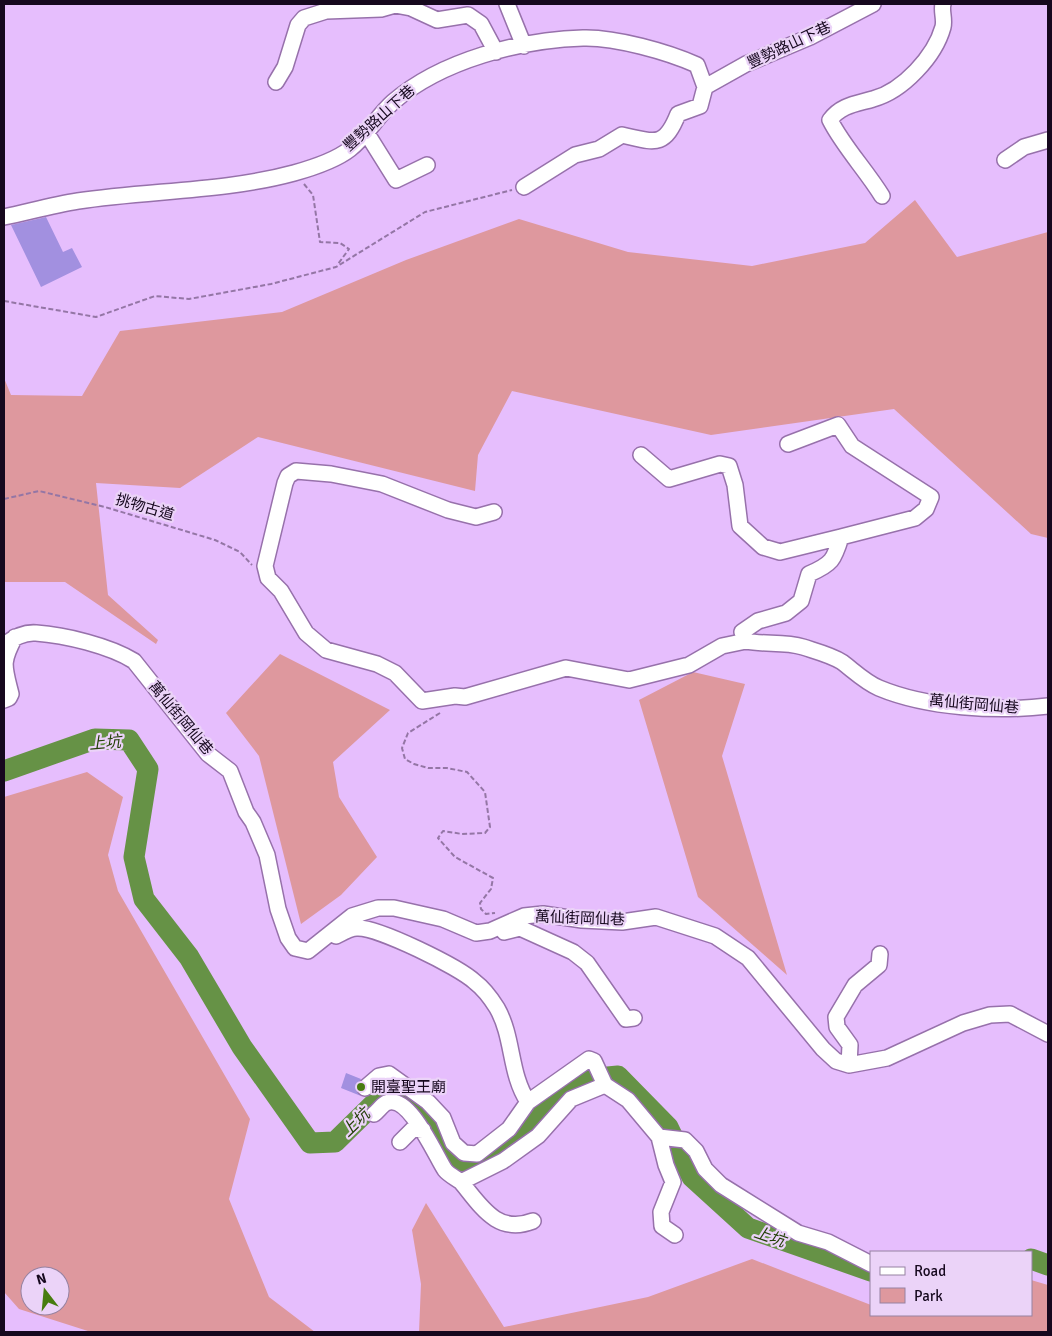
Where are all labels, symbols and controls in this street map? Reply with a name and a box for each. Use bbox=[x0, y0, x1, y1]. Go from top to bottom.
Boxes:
street label: 豐勢路山下巷 bbox=[744, 18, 834, 72]
street label: 豐勢路山下巷 bbox=[340, 81, 418, 155]
street label: 挑物古道 bbox=[114, 490, 176, 524]
street label: 萬仙街岡仙巷 bbox=[145, 678, 217, 758]
street label: 萬仙街岡仙巷 bbox=[928, 691, 1020, 717]
water label: 上坑 bbox=[88, 731, 124, 754]
street label: 萬仙街岡仙巷 bbox=[535, 907, 625, 929]
place label: 開臺聖王廟 bbox=[371, 1078, 446, 1096]
marker: 開臺聖王廟 bbox=[355, 1081, 367, 1093]
water label: 上坑 bbox=[337, 1103, 376, 1141]
water label: 上坑 bbox=[751, 1222, 790, 1252]
legend bbox=[870, 1251, 1032, 1316]
text: Road bbox=[914, 1262, 946, 1280]
north arrow bbox=[20, 1266, 70, 1316]
text: N bbox=[35, 1269, 49, 1288]
text: Park bbox=[914, 1287, 943, 1305]

